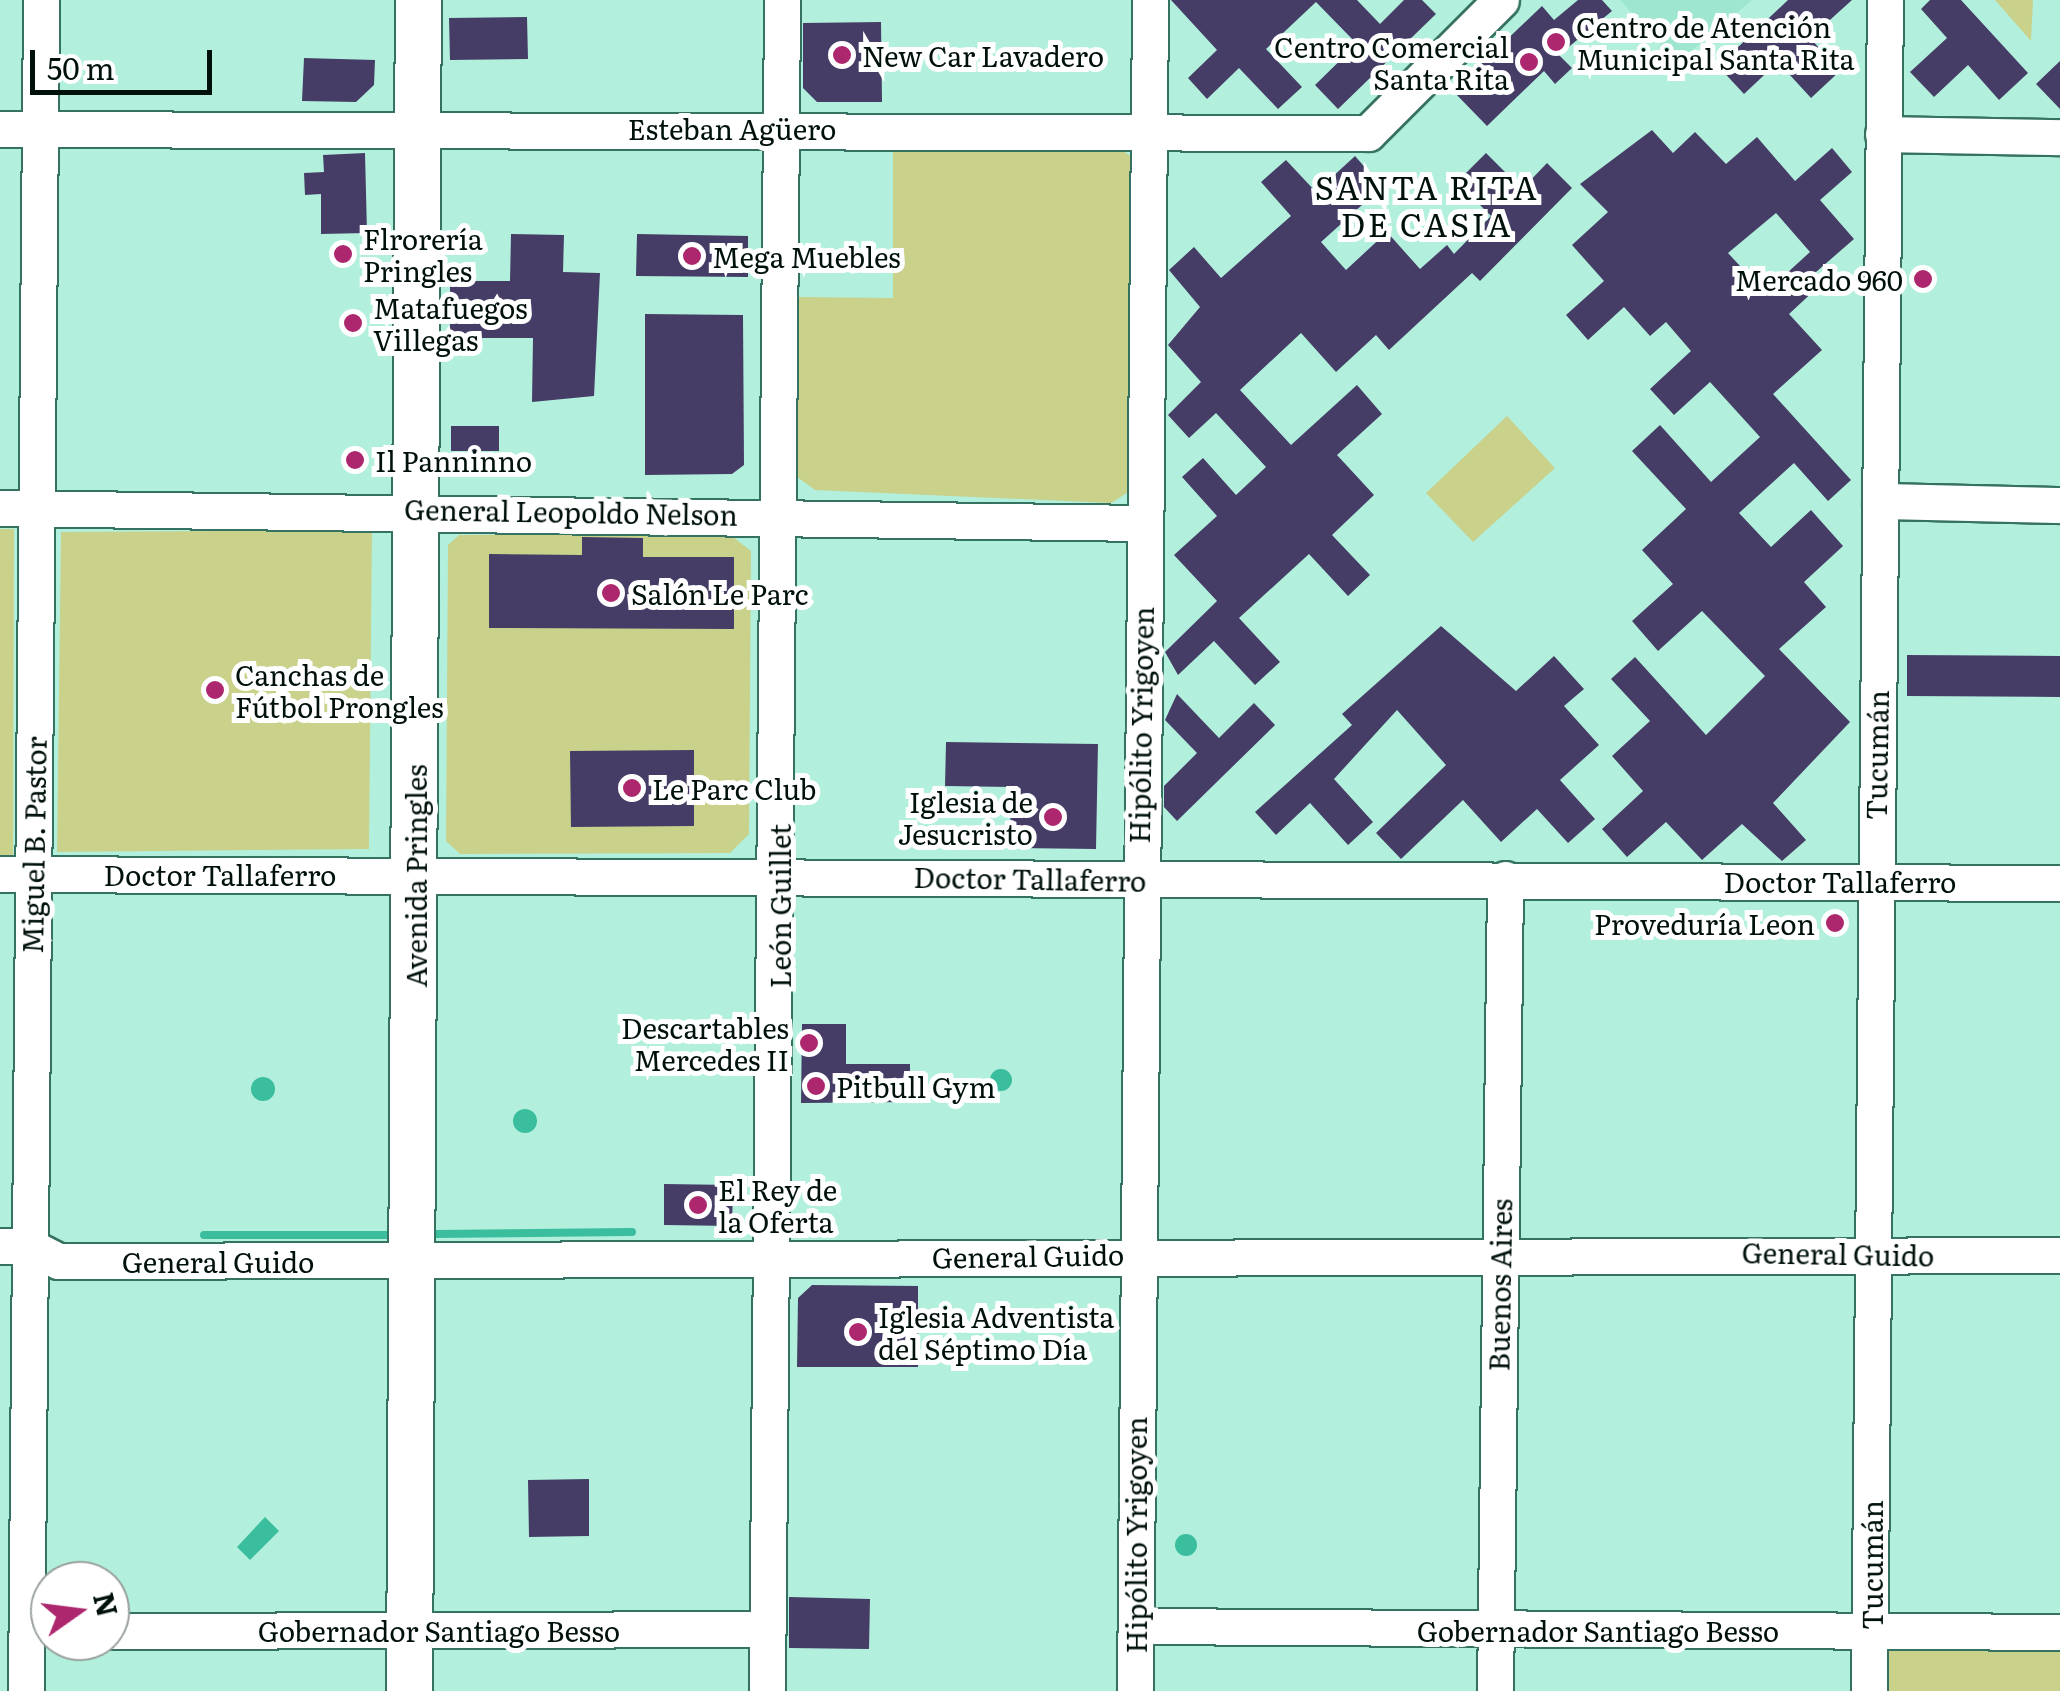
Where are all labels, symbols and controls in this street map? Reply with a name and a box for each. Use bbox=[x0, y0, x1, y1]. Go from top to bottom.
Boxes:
place label: Centro de Atención Municipal Santa Rita bbox=[1576, 9, 1855, 75]
place label: Centro Comercial Santa Rita bbox=[1274, 29, 1509, 95]
scale bar bbox=[35, 30, 218, 92]
marker: Centro de Atención Municipal Santa Rita bbox=[1545, 31, 1567, 53]
place label: New Car Lavadero bbox=[862, 38, 1104, 72]
marker: New Car Lavadero bbox=[831, 44, 853, 66]
text: 50 m bbox=[47, 45, 115, 89]
marker: Centro Comercial Santa Rita bbox=[1518, 51, 1540, 73]
street label: Esteban Agüero bbox=[628, 111, 836, 145]
district label: SANTA RITA DE CASIA bbox=[1315, 168, 1539, 243]
place label: Flrorería Pringles bbox=[363, 221, 483, 287]
place label: Mega Muebles bbox=[712, 239, 901, 273]
marker: Flrorería Pringles bbox=[332, 243, 354, 265]
marker: Mega Muebles bbox=[681, 245, 703, 267]
place label: Mercado 960 bbox=[1735, 262, 1903, 296]
marker: Mercado 960 bbox=[1912, 268, 1934, 290]
place label: Matafuegos Villegas bbox=[373, 290, 528, 356]
marker: Matafuegos Villegas bbox=[342, 312, 364, 334]
place label: Il Panninno bbox=[375, 443, 532, 477]
marker: Il Panninno bbox=[344, 449, 366, 471]
street label: General Leopoldo Nelson bbox=[404, 491, 738, 531]
place label: Salón Le Parc bbox=[631, 576, 808, 610]
marker: Salón Le Parc bbox=[600, 582, 622, 604]
street label: Hipólito Yrigoyen bbox=[1121, 606, 1159, 844]
place label: Canchas de Fútbol Prongles bbox=[235, 657, 444, 723]
marker: Canchas de Fútbol Prongles bbox=[204, 679, 226, 701]
street label: Tucumán bbox=[1858, 690, 1894, 820]
street label: Miguel B. Pastor bbox=[14, 736, 52, 954]
street label: Avenida Pringles bbox=[398, 764, 432, 988]
place label: Le Parc Club bbox=[652, 771, 817, 805]
marker: Le Parc Club bbox=[621, 777, 643, 799]
place label: Iglesia de Jesucristo bbox=[898, 784, 1033, 850]
marker: Iglesia de Jesucristo bbox=[1042, 806, 1064, 828]
street label: León Guillet bbox=[762, 824, 796, 988]
street label: Doctor Tallaferro bbox=[103, 857, 337, 891]
street label: Doctor Tallaferro bbox=[913, 859, 1147, 897]
street label: Doctor Tallaferro bbox=[1723, 864, 1957, 898]
place label: Proveduría Leon bbox=[1594, 906, 1815, 940]
marker: Proveduría Leon bbox=[1824, 912, 1846, 934]
place label: Descartables Mercedes II bbox=[621, 1010, 789, 1076]
marker: Descartables Mercedes II bbox=[798, 1032, 820, 1054]
place label: Pitbull Gym bbox=[836, 1069, 996, 1103]
marker: Pitbull Gym bbox=[805, 1075, 827, 1097]
place label: El Rey de la Oferta bbox=[718, 1172, 837, 1238]
marker: El Rey de la Oferta bbox=[687, 1194, 709, 1216]
street label: Buenos Aires bbox=[1481, 1198, 1517, 1372]
street label: General Guido bbox=[1741, 1235, 1935, 1271]
street label: General Guido bbox=[931, 1237, 1125, 1273]
street label: General Guido bbox=[122, 1244, 314, 1278]
place label: Iglesia Adventista del Séptimo Día bbox=[878, 1299, 1114, 1365]
marker: Iglesia Adventista del Séptimo Día bbox=[847, 1321, 869, 1343]
street label: Hipólito Yrigoyen bbox=[1118, 1416, 1152, 1654]
street label: Tucumán bbox=[1854, 1500, 1888, 1630]
north arrow bbox=[30, 1561, 130, 1661]
text: N bbox=[84, 1588, 130, 1621]
street label: Gobernador Santiago Besso bbox=[258, 1613, 620, 1647]
street label: Gobernador Santiago Besso bbox=[1417, 1613, 1779, 1647]

